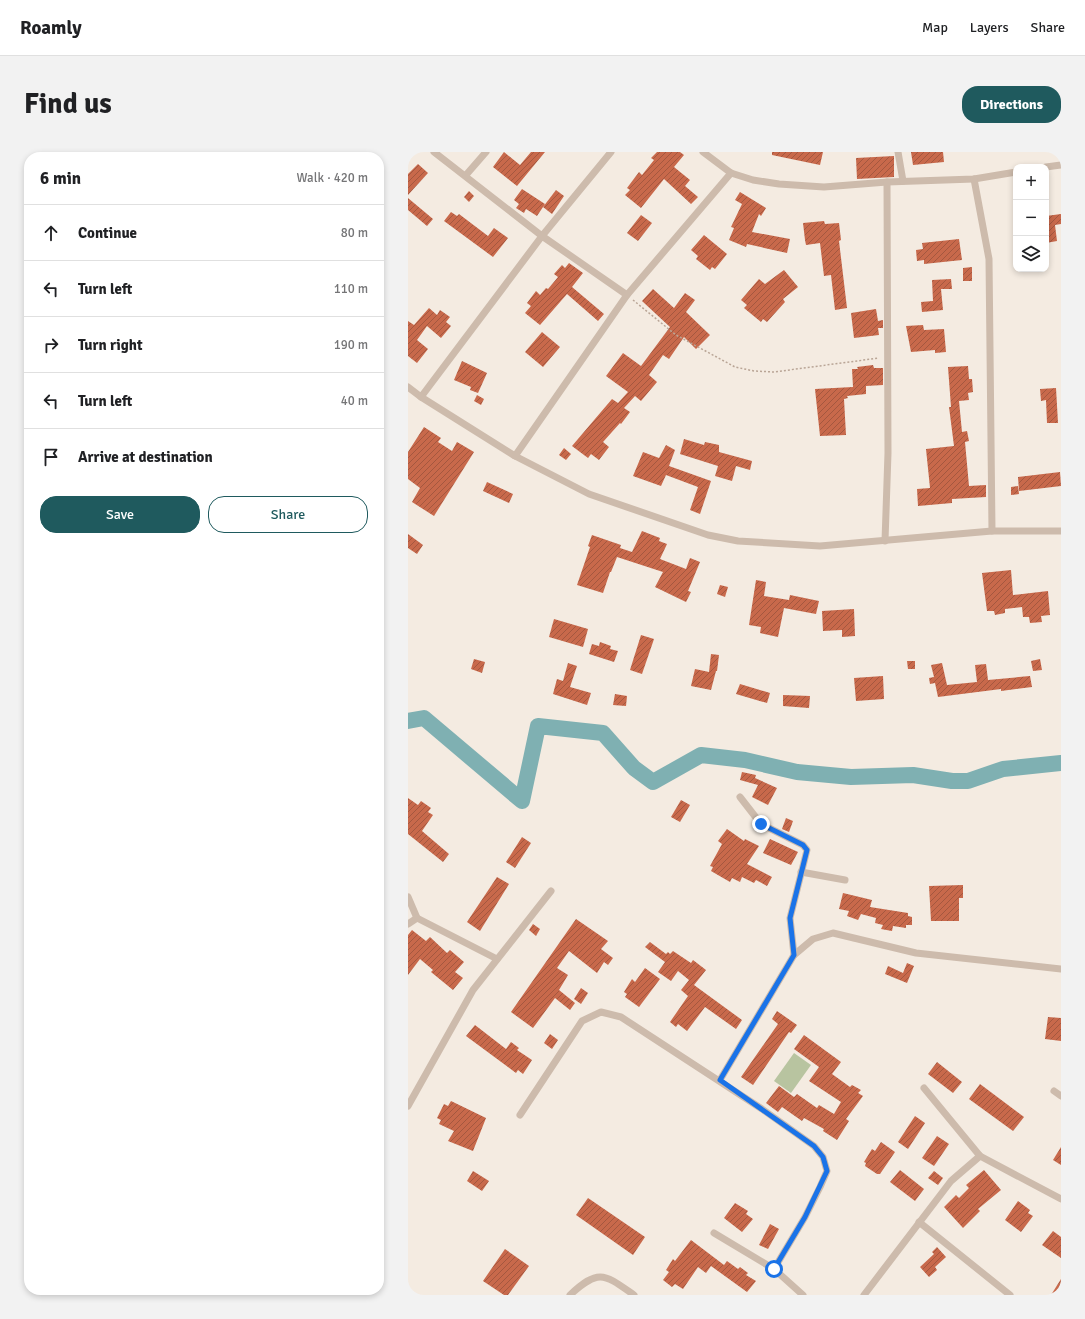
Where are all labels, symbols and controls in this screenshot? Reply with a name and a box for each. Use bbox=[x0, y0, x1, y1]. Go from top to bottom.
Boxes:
text: Roamly bbox=[20, 16, 82, 40]
text: Map bbox=[922, 19, 948, 36]
text: Layers bbox=[970, 19, 1009, 36]
text: Share bbox=[1031, 19, 1065, 36]
button: Directions bbox=[962, 86, 1061, 123]
text: Find us bbox=[24, 87, 112, 121]
map controls bbox=[1013, 164, 1049, 272]
button: + bbox=[1013, 164, 1049, 200]
text: 6 min bbox=[40, 168, 81, 189]
text: Walk · 420 m bbox=[297, 170, 368, 186]
button: − bbox=[1013, 200, 1049, 236]
icon: ahead bbox=[40, 222, 62, 244]
text: Continue bbox=[78, 224, 137, 242]
text: 80 m bbox=[341, 225, 368, 241]
button: layers bbox=[1013, 236, 1049, 272]
icon: left bbox=[40, 278, 62, 300]
text: Turn left bbox=[78, 280, 132, 298]
text: 110 m bbox=[334, 281, 368, 297]
icon: right bbox=[40, 334, 62, 356]
text: Turn right bbox=[78, 336, 143, 354]
text: 190 m bbox=[334, 337, 368, 353]
icon: left bbox=[40, 390, 62, 412]
text: Turn left bbox=[78, 392, 132, 410]
text: 40 m bbox=[341, 393, 368, 409]
icon: arrive bbox=[40, 446, 62, 468]
text: Arrive at destination bbox=[78, 448, 213, 466]
button: Save bbox=[40, 496, 200, 533]
button: Share bbox=[208, 496, 368, 533]
route end bbox=[752, 815, 770, 833]
route start bbox=[765, 1260, 783, 1278]

